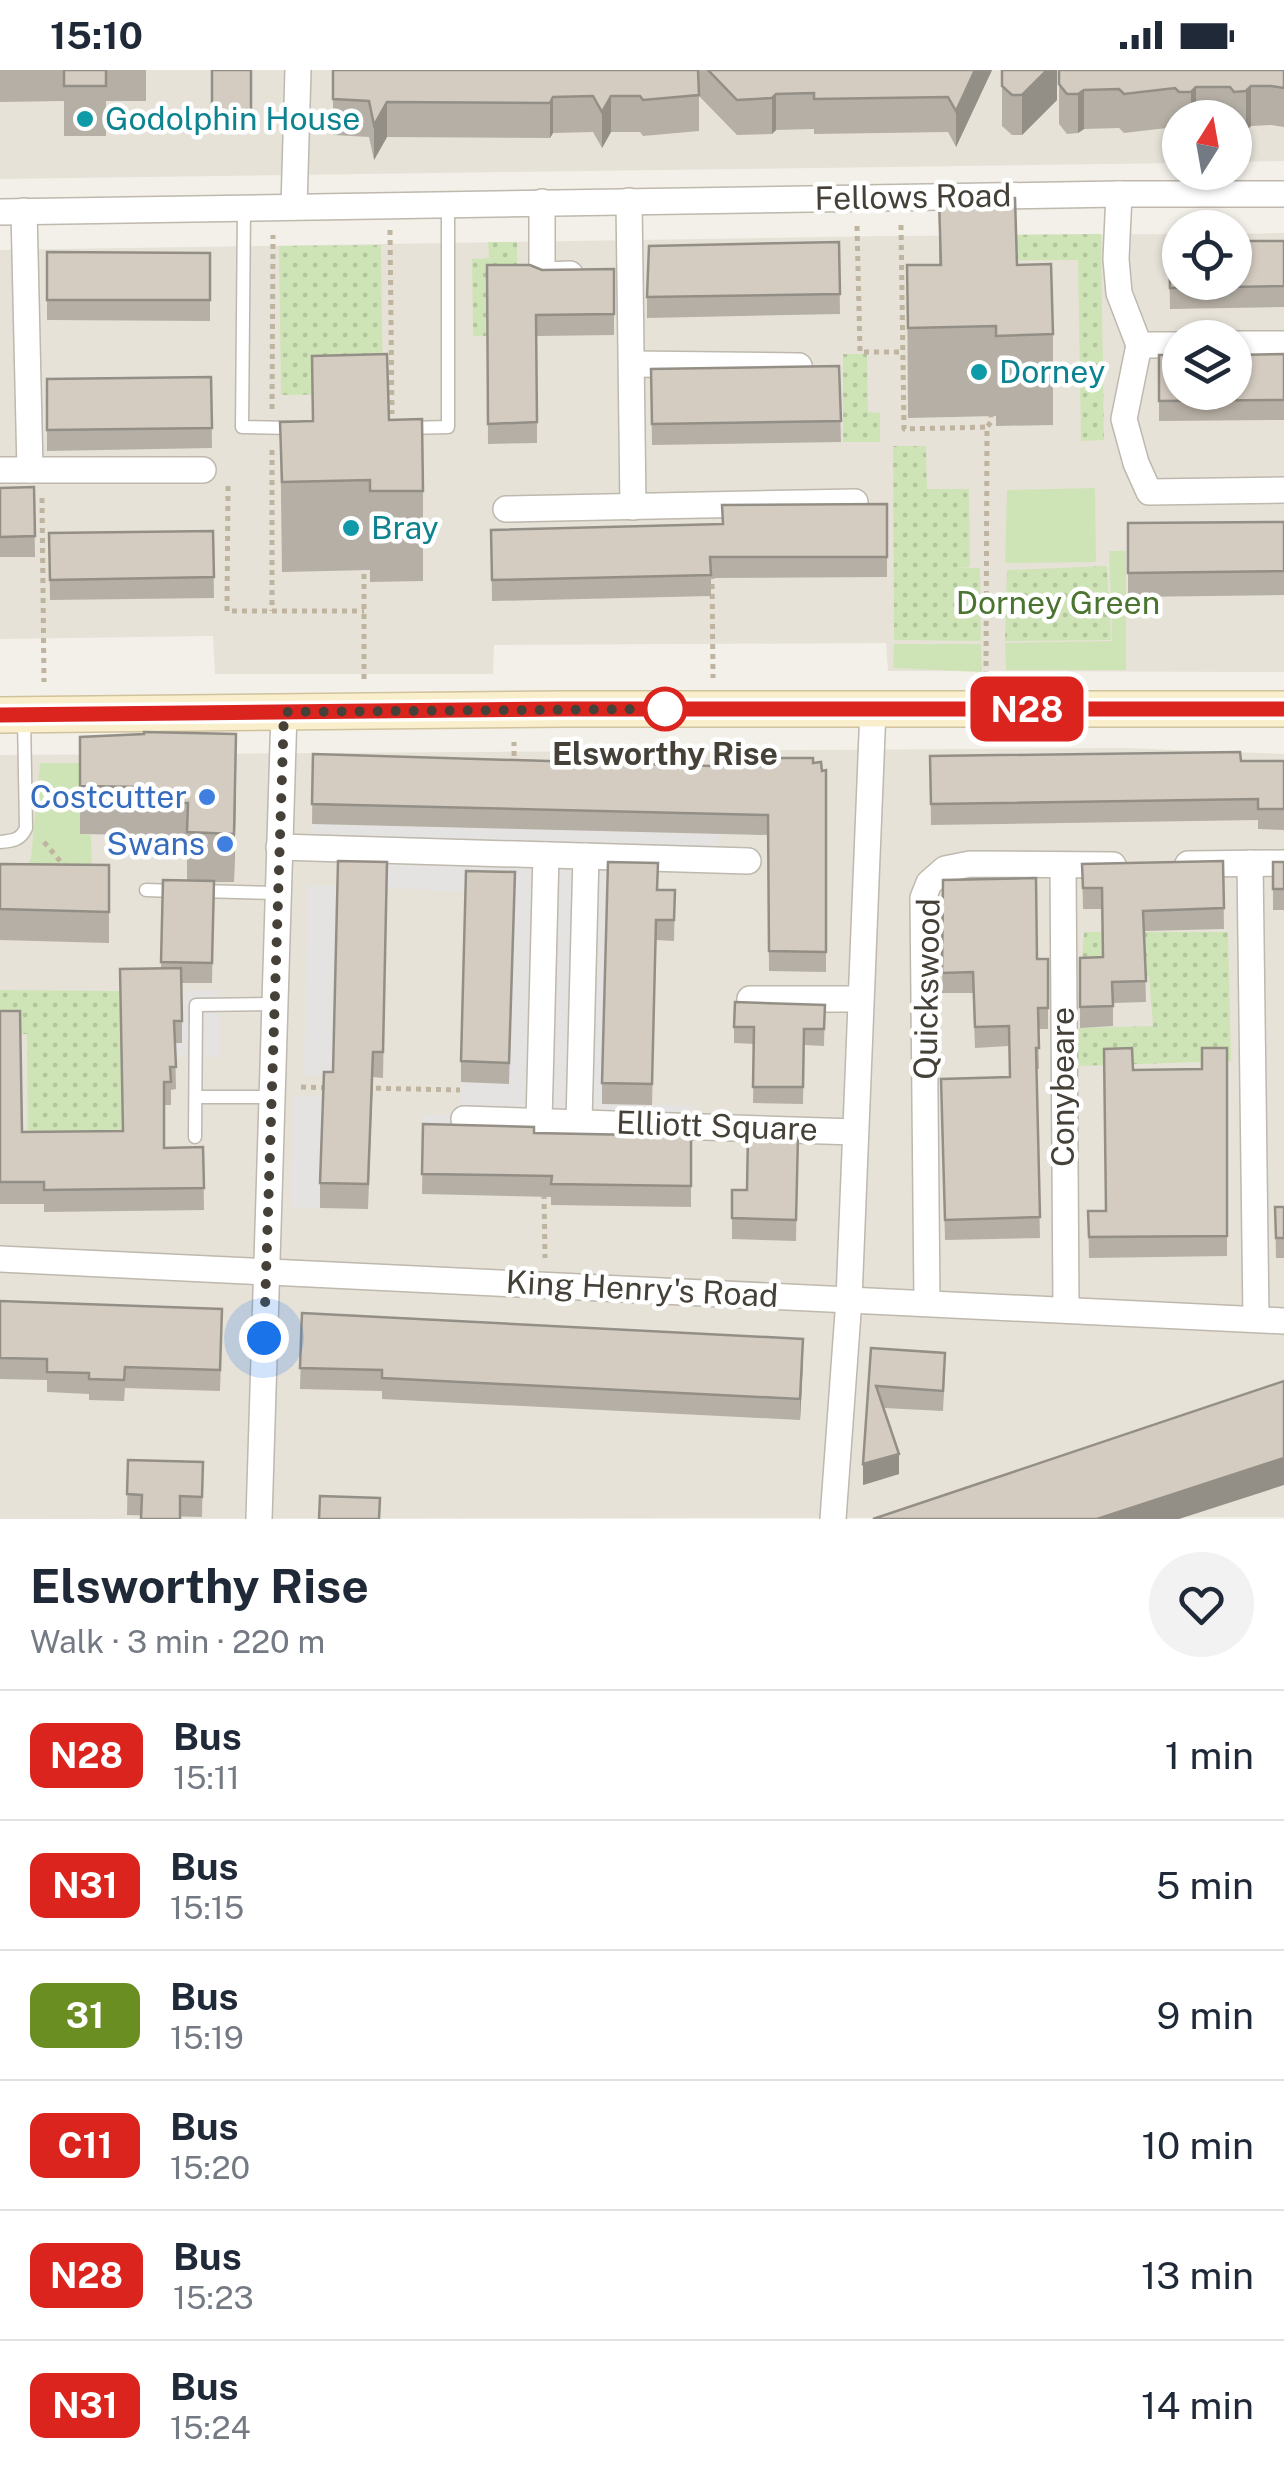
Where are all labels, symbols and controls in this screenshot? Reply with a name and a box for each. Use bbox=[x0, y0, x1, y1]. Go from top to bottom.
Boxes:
text: 15:10 bbox=[50, 13, 143, 58]
place label: Godolphin House bbox=[105, 100, 360, 137]
north arrow bbox=[1162, 100, 1252, 190]
map controls bbox=[1162, 100, 1252, 410]
marker: Godolphin House bbox=[74, 108, 96, 130]
street label: Fellows Road bbox=[814, 176, 1012, 217]
button: locate bbox=[1162, 210, 1252, 300]
button: layers bbox=[1162, 320, 1252, 410]
place label: Dorney bbox=[999, 353, 1105, 390]
marker: Dorney bbox=[968, 361, 990, 383]
place label: Bray bbox=[371, 509, 439, 546]
marker: Bray bbox=[340, 517, 362, 539]
park label: Dorney Green bbox=[956, 584, 1160, 621]
line badge: N28 bbox=[970, 676, 1084, 742]
marker: Elsworthy Rise bbox=[644, 688, 686, 730]
text: N28 bbox=[990, 689, 1064, 730]
place label: Elsworthy Rise bbox=[552, 735, 778, 772]
place label: Costcutter bbox=[30, 778, 187, 815]
marker: Costcutter bbox=[196, 786, 218, 808]
place label: Swans bbox=[107, 825, 205, 862]
marker: Swans bbox=[214, 833, 236, 855]
street label: Quickswood bbox=[906, 898, 947, 1080]
street label: Conybeare bbox=[1044, 1007, 1081, 1167]
street label: Elliott Square bbox=[616, 1103, 818, 1148]
street label: King Henry's Road bbox=[505, 1263, 779, 1314]
your location bbox=[239, 1313, 289, 1363]
button: heart bbox=[1149, 1552, 1254, 1657]
text: Elsworthy Rise bbox=[30, 1557, 369, 1614]
text: Walk · 3 min · 220 m bbox=[30, 1623, 325, 1660]
text: Bus bbox=[173, 1714, 242, 1759]
text: 1 min bbox=[1165, 1733, 1254, 1778]
text: N28 bbox=[50, 1735, 123, 1776]
text: 15:11 bbox=[173, 1759, 240, 1796]
text: Bus bbox=[170, 1844, 239, 1889]
text: 5 min bbox=[1156, 1863, 1254, 1908]
text: N31 bbox=[52, 1865, 118, 1906]
text: 15:15 bbox=[170, 1889, 244, 1926]
text: Bus bbox=[170, 1974, 239, 2019]
text: 9 min bbox=[1157, 1993, 1254, 2038]
text: 31 bbox=[66, 1995, 104, 2036]
text: 15:19 bbox=[170, 2019, 244, 2056]
text: Bus bbox=[170, 2104, 239, 2149]
text: 10 min bbox=[1142, 2123, 1254, 2168]
text: C11 bbox=[57, 2125, 113, 2166]
text: 15:20 bbox=[170, 2149, 250, 2186]
text: Bus bbox=[173, 2234, 242, 2279]
text: 13 min bbox=[1141, 2253, 1254, 2298]
text: N28 bbox=[50, 2255, 123, 2296]
text: 15:23 bbox=[173, 2279, 254, 2316]
text: Bus bbox=[170, 2364, 239, 2409]
text: 14 min bbox=[1141, 2383, 1254, 2428]
text: N31 bbox=[52, 2385, 118, 2426]
text: 15:24 bbox=[170, 2409, 251, 2446]

